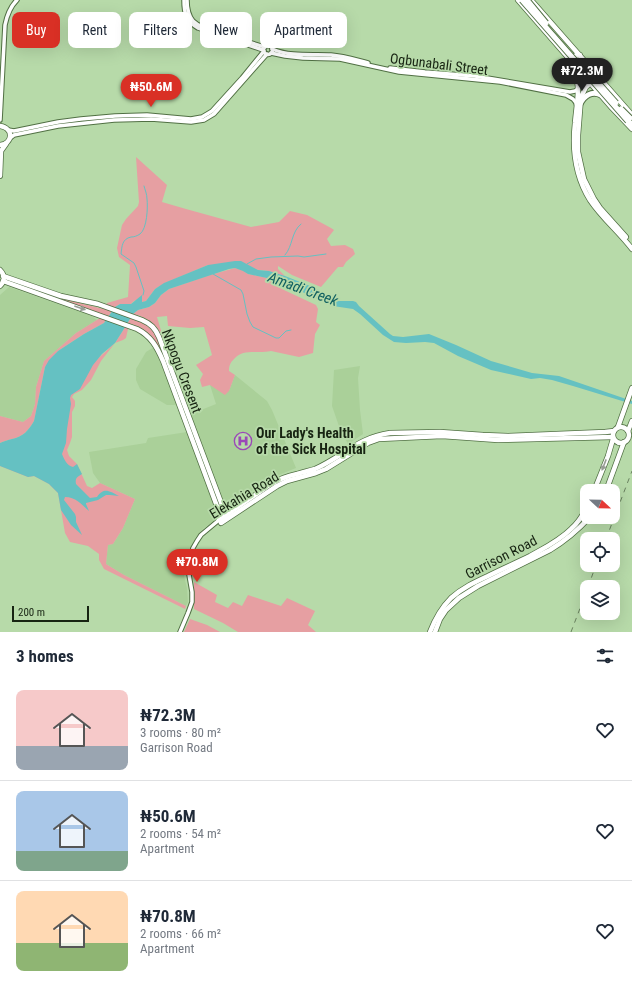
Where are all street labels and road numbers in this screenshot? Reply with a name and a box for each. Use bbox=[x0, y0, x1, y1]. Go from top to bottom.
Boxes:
street label: Ogbunabali Street bbox=[389, 50, 489, 78]
street label: Nkpogu Cresent bbox=[159, 327, 205, 415]
street label: Elekahia Road bbox=[207, 468, 281, 522]
street label: Garrison Road bbox=[463, 532, 539, 582]

